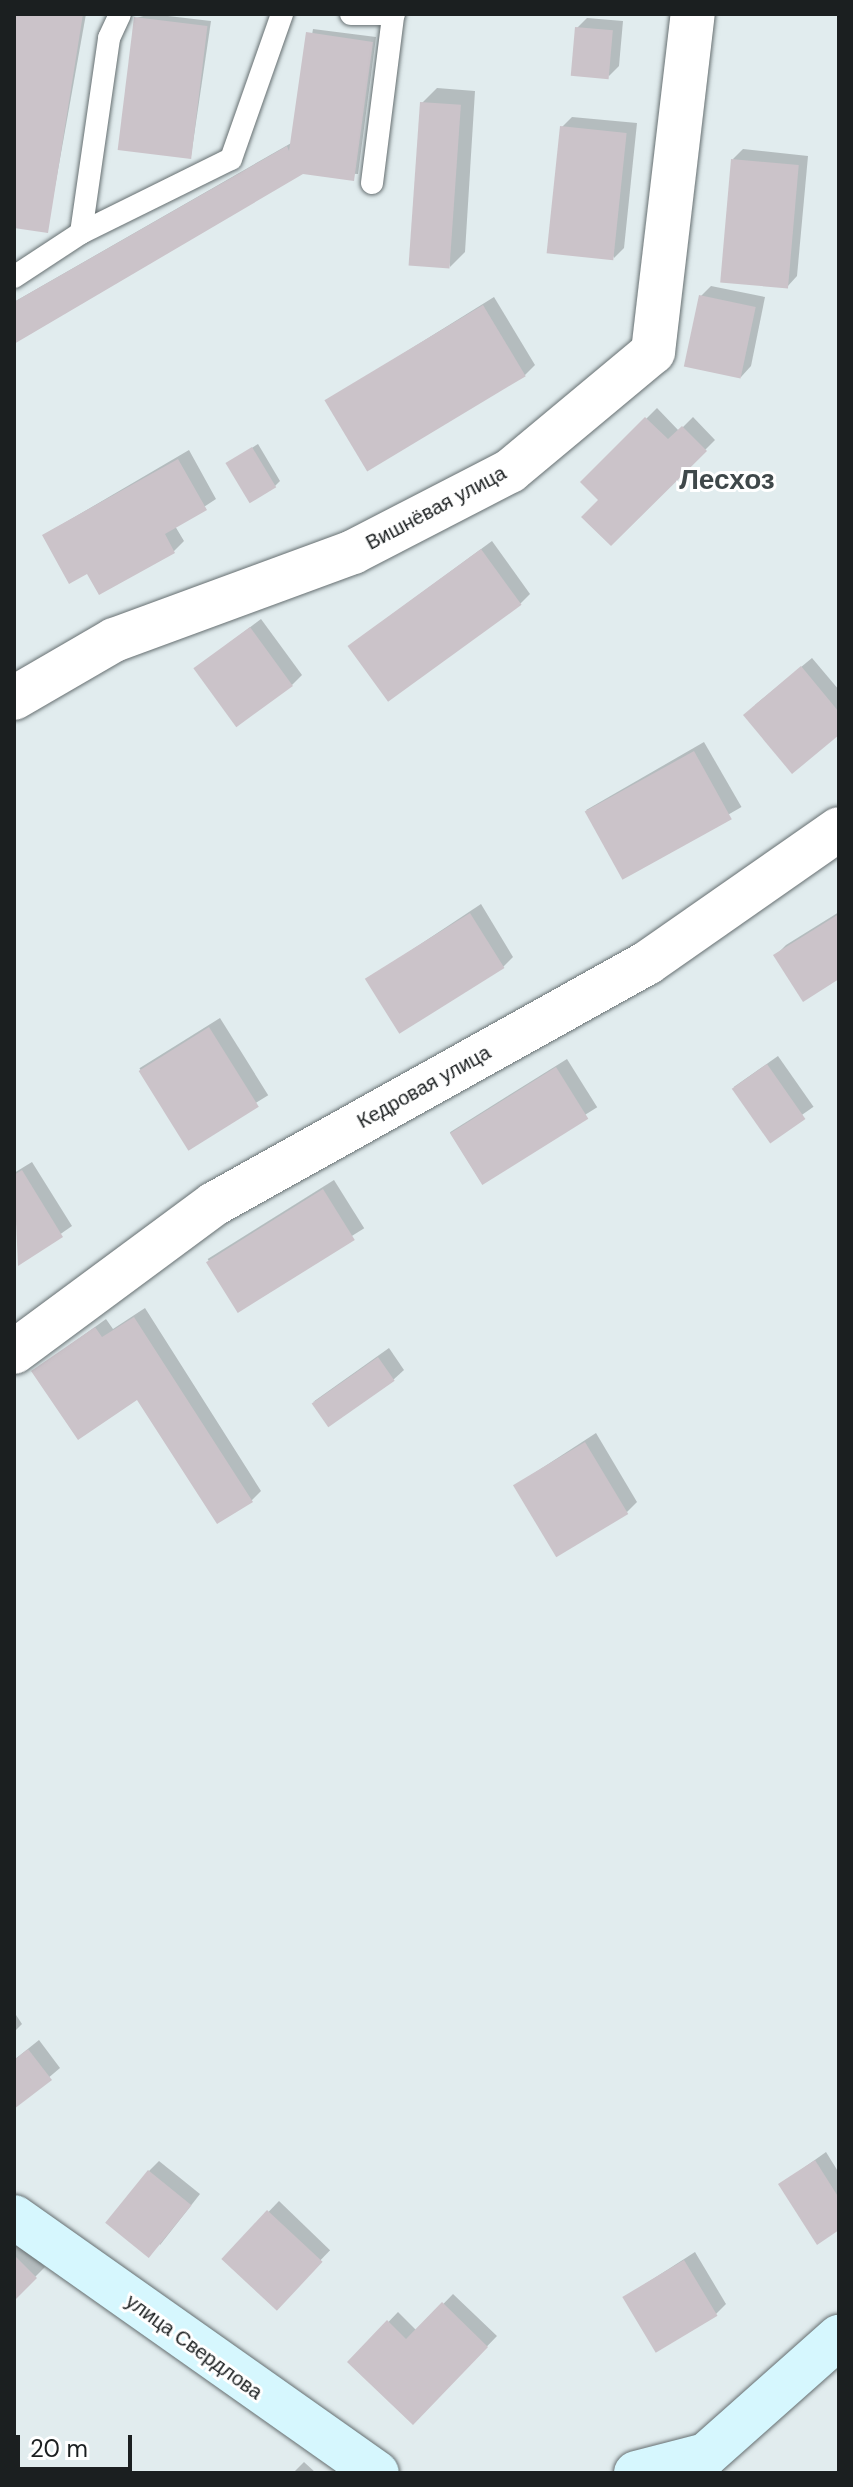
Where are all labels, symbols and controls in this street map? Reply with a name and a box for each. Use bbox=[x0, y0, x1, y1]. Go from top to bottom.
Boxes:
street label: Вишнёвая улица bbox=[362, 461, 510, 555]
district label: Лесхоз bbox=[679, 463, 775, 497]
street label: Кедровая улица bbox=[353, 1040, 495, 1134]
street label: улица Свердлова bbox=[121, 2289, 267, 2405]
scale bar bbox=[20, 2419, 136, 2469]
text: 20 m bbox=[30, 2433, 88, 2464]

